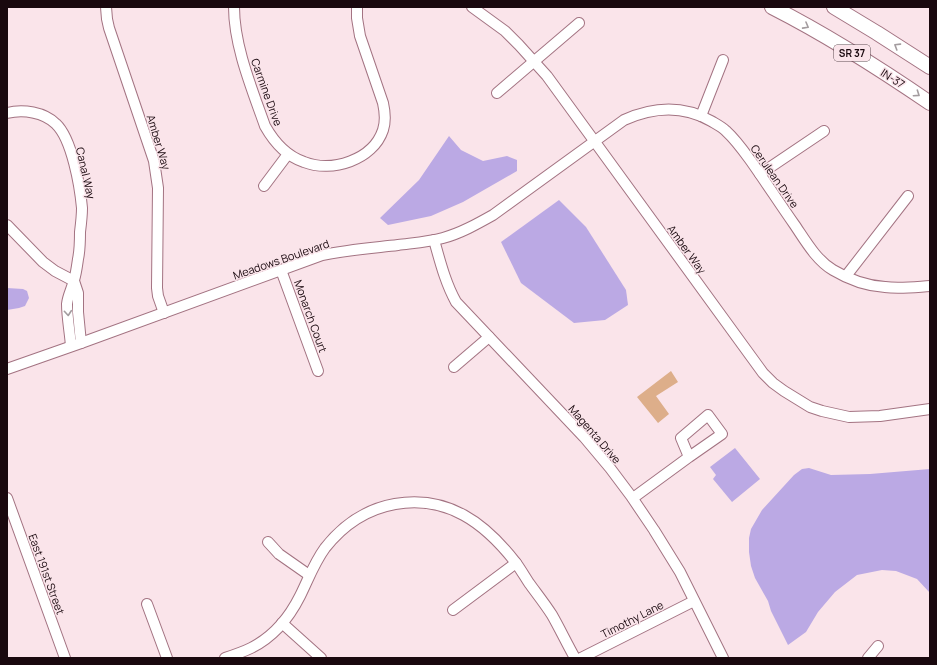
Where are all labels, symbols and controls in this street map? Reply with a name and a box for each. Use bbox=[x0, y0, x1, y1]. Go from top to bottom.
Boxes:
one-way arrow bbox=[802, 21, 809, 28]
one-way arrow bbox=[894, 43, 901, 51]
road number: SR 37 bbox=[834, 45, 870, 61]
street label: Carmine Drive bbox=[248, 56, 286, 128]
street label: IN-37 bbox=[878, 65, 908, 91]
one-way arrow bbox=[913, 89, 920, 97]
street label: Amber Way bbox=[144, 113, 175, 172]
street label: Cerulean Drive bbox=[748, 141, 803, 211]
street label: Canal Way bbox=[73, 146, 99, 201]
street label: Amber Way bbox=[664, 222, 710, 277]
street label: Meadows Boulevard bbox=[231, 235, 331, 283]
street label: Monarch Court bbox=[291, 278, 331, 354]
one-way arrow bbox=[63, 310, 72, 316]
street label: Magenta Drive bbox=[565, 401, 625, 467]
street label: East 191st Street bbox=[25, 532, 69, 616]
street label: Timothy Lane bbox=[598, 597, 666, 641]

